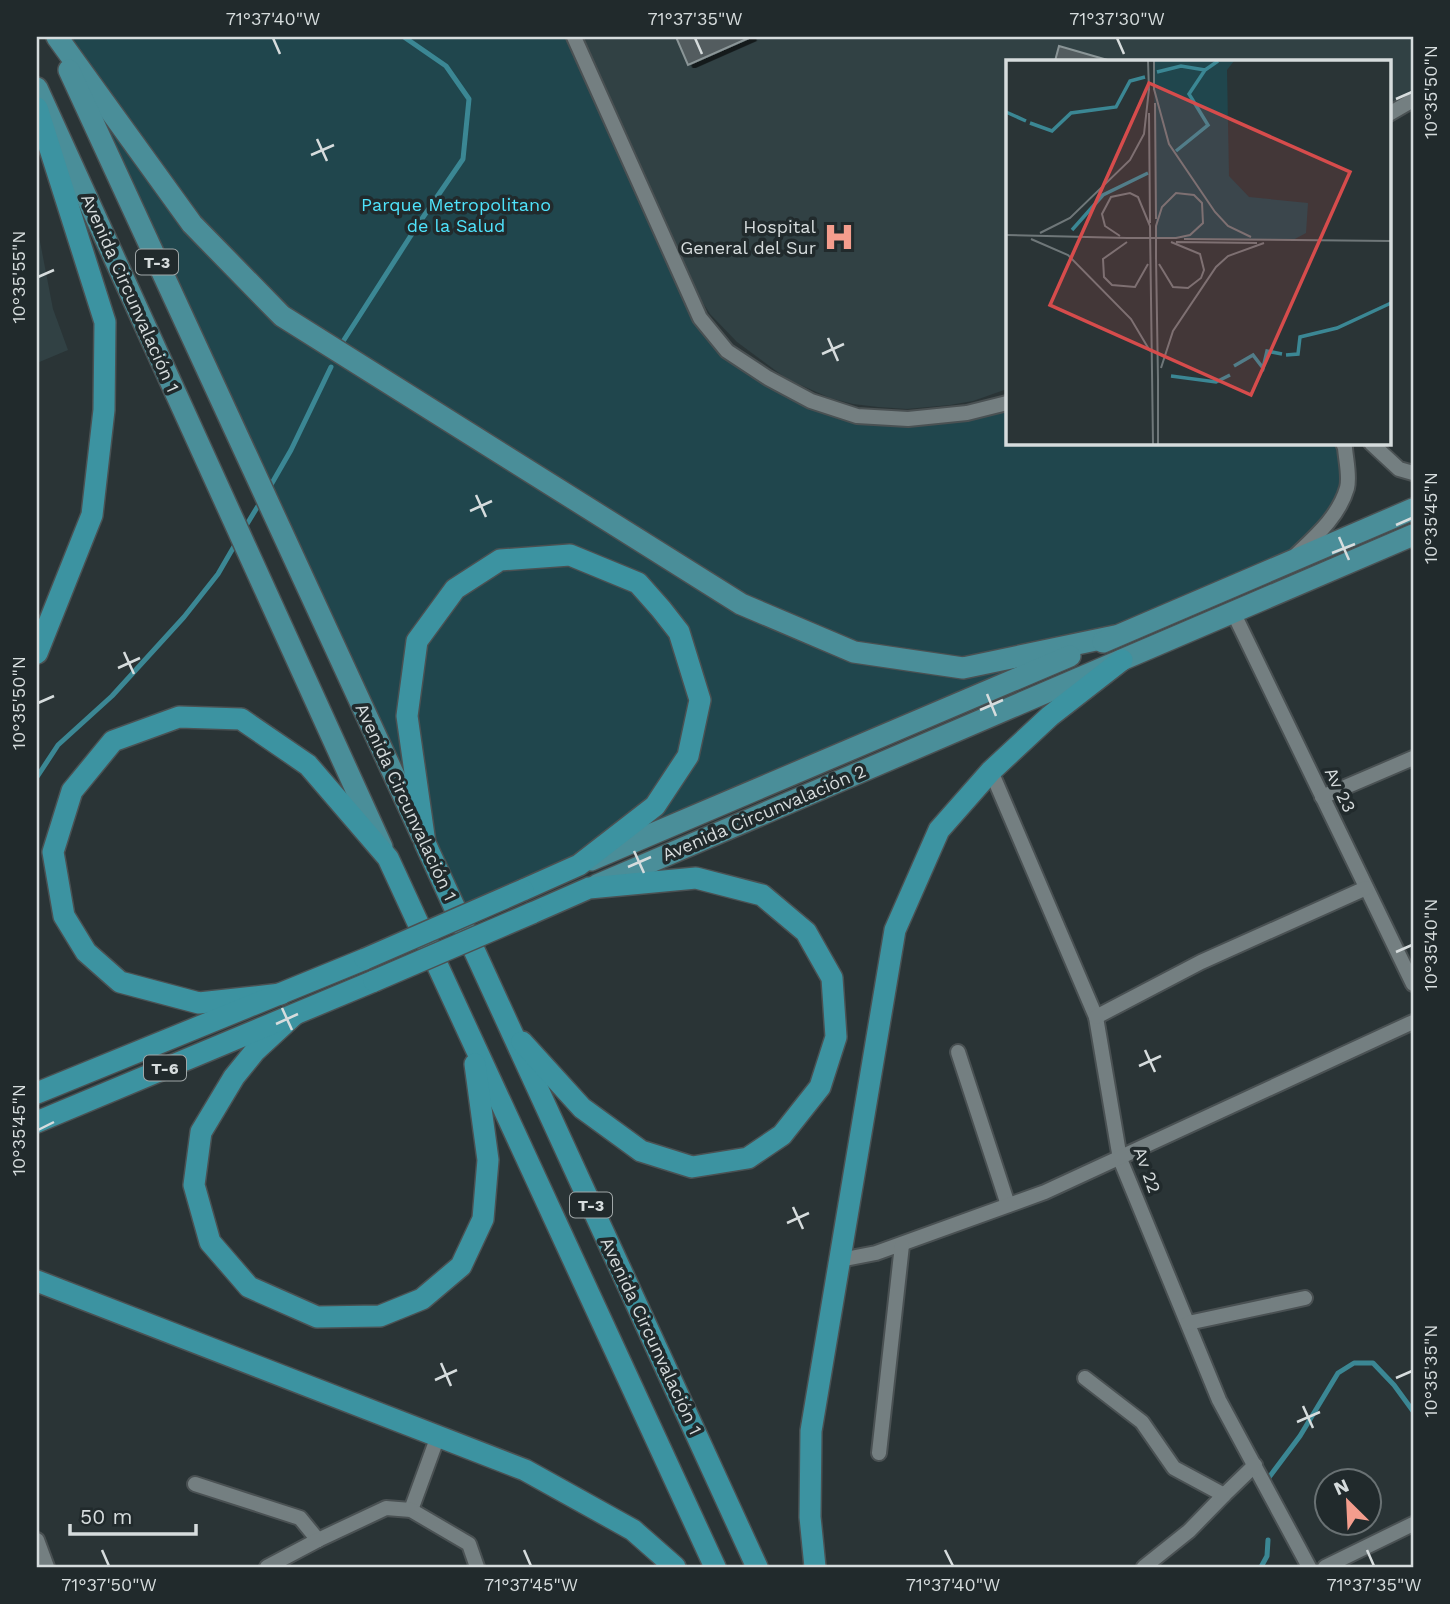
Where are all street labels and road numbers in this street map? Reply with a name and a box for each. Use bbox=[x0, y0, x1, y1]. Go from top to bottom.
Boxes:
street label: Avenida Circunvalación 1 bbox=[77, 190, 184, 395]
road number: T-3 bbox=[136, 250, 178, 274]
street label: Avenida Circunvalación 1 bbox=[351, 700, 461, 904]
street label: Avenida Circunvalación 2 bbox=[659, 760, 869, 865]
street label: Av 23 bbox=[1321, 764, 1360, 816]
road number: T-6 bbox=[144, 1056, 186, 1080]
street label: Av 22 bbox=[1130, 1144, 1165, 1196]
road number: T-3 bbox=[570, 1192, 612, 1218]
street label: Avenida Circunvalación 1 bbox=[596, 1234, 706, 1438]

